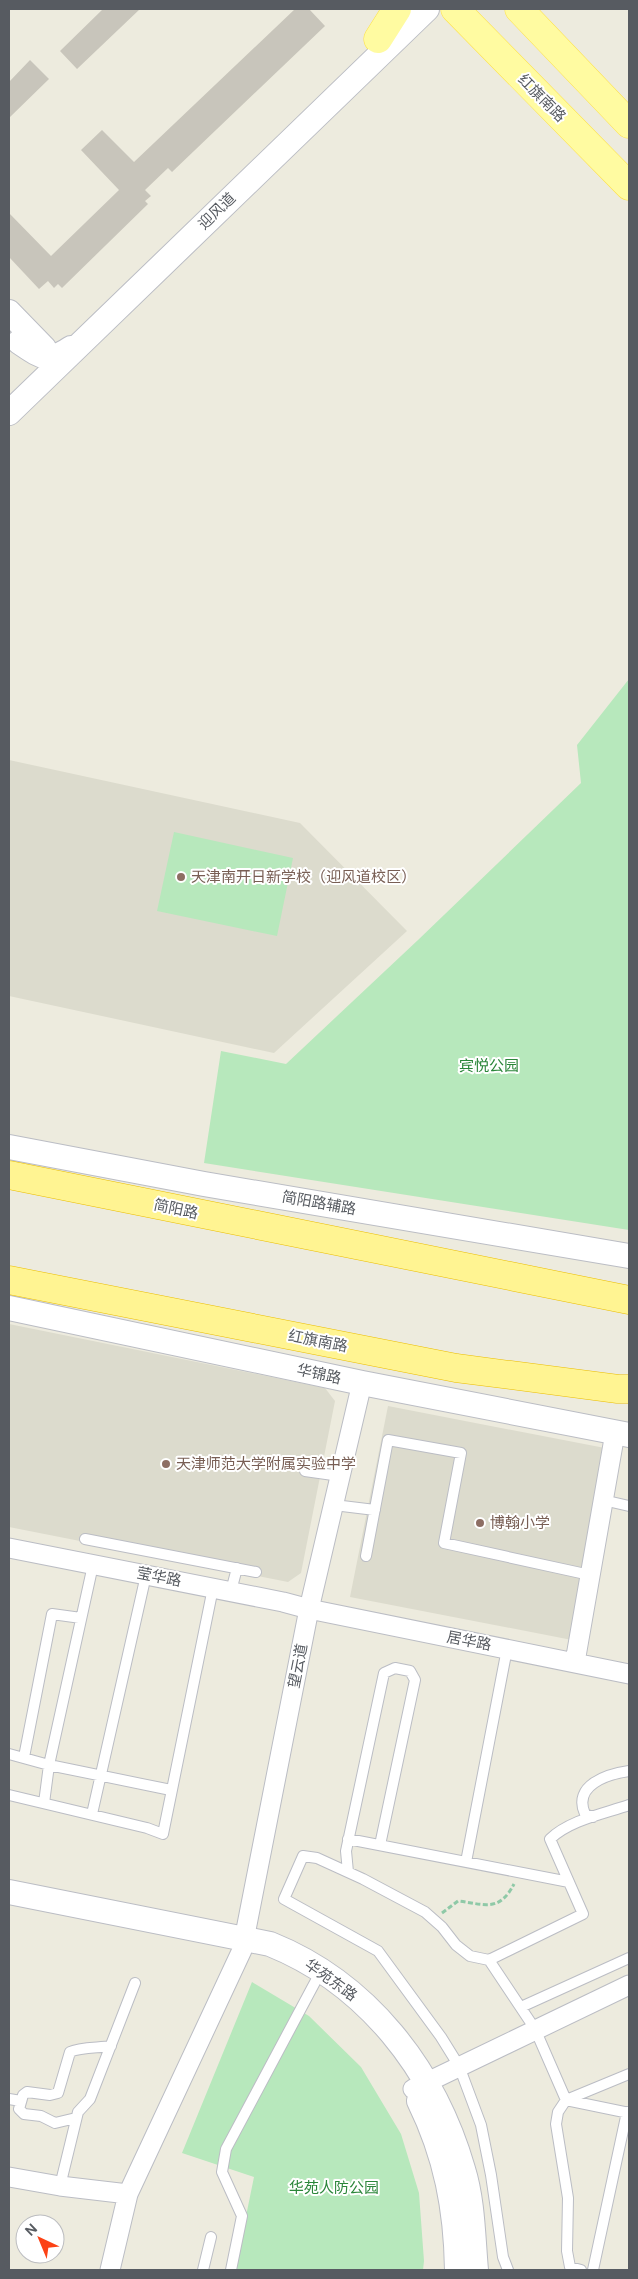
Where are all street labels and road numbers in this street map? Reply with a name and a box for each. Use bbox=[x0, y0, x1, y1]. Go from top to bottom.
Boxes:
street label: 红旗南路 bbox=[514, 70, 570, 126]
street label: 迎风道 bbox=[194, 188, 240, 234]
street label: 简阳路辅路 bbox=[280, 1187, 358, 1219]
street label: 简阳路 bbox=[152, 1195, 200, 1223]
street label: 红旗南路 bbox=[287, 1325, 349, 1357]
street label: 华锦路 bbox=[295, 1360, 343, 1388]
street label: 莹华路 bbox=[135, 1563, 183, 1591]
street label: 居华路 bbox=[445, 1627, 493, 1655]
street label: 望云道 bbox=[284, 1642, 312, 1690]
street label: 华苑东路 bbox=[301, 1954, 361, 2006]

